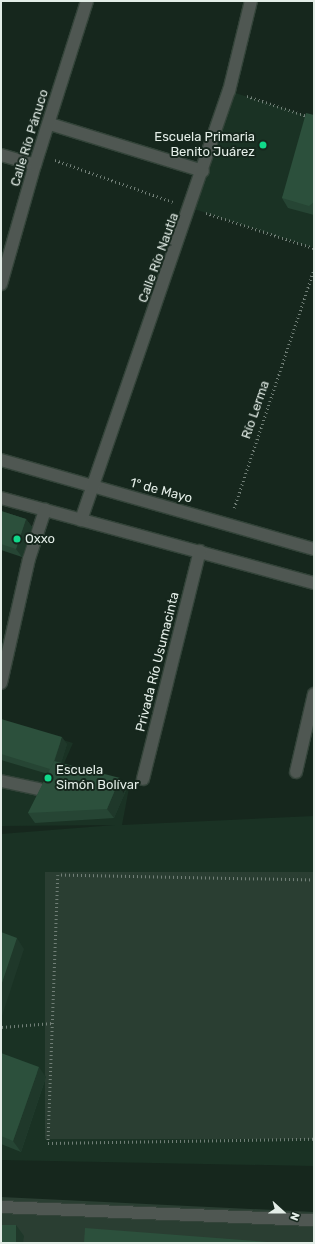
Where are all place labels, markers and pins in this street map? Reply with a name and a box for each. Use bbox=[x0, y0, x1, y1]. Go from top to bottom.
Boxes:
place label: Escuela Primaria Benito Juárez bbox=[154, 130, 255, 161]
marker: Escuela Primaria Benito Juárez bbox=[258, 140, 268, 150]
place label: Oxxo bbox=[25, 531, 55, 547]
marker: Oxxo bbox=[12, 534, 22, 544]
place label: Escuela Simón Bolívar bbox=[56, 763, 139, 794]
marker: Escuela Simón Bolívar bbox=[43, 773, 53, 783]

